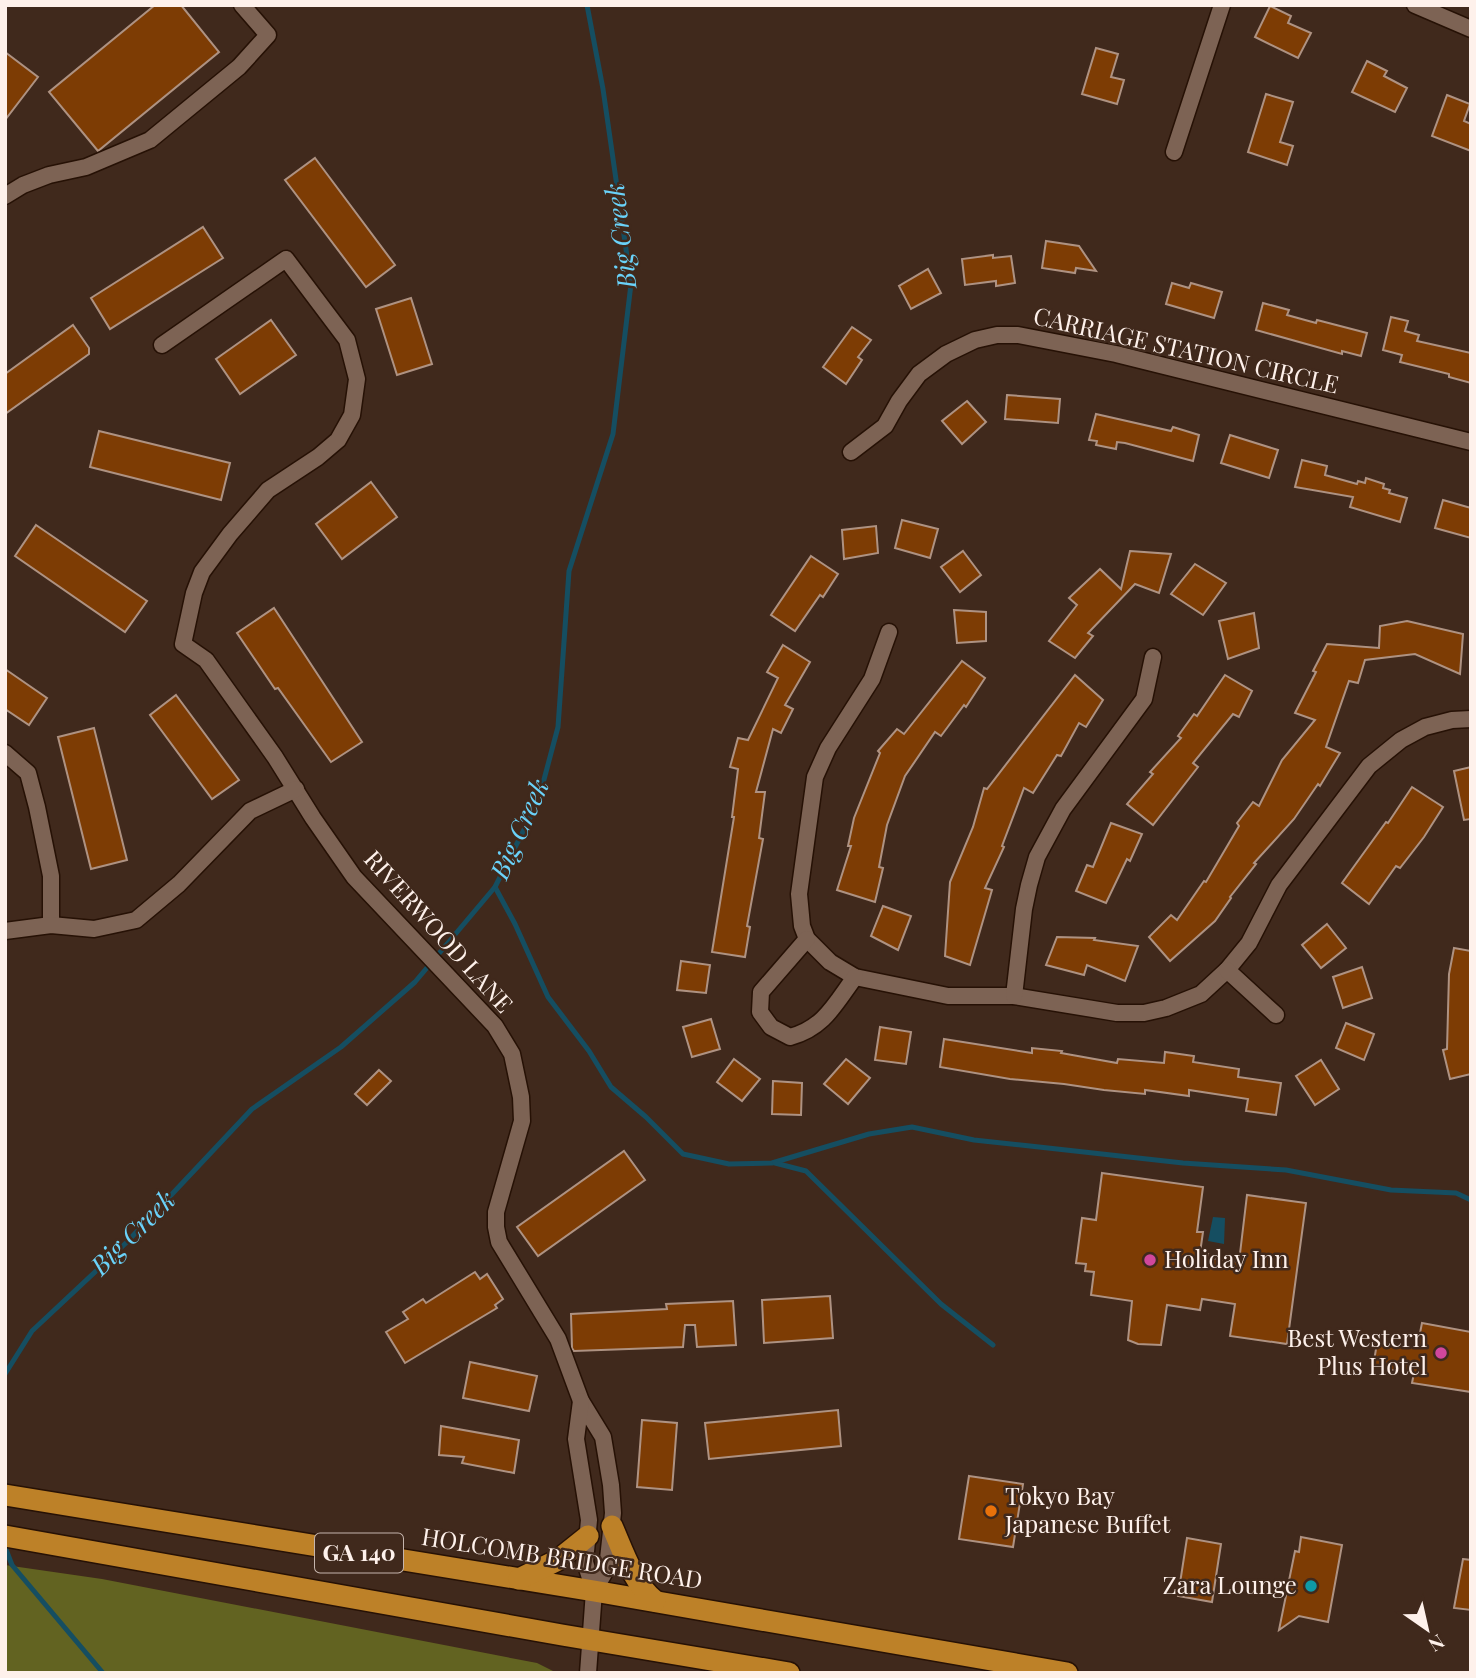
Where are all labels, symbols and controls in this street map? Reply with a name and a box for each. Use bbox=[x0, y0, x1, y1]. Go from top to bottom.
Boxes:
water label: Big Creek bbox=[596, 181, 643, 292]
street label: CARRIAGE STATION CIRCLE bbox=[1031, 298, 1342, 400]
water label: Big Creek bbox=[481, 773, 556, 885]
street label: RIVERWOOD LANE bbox=[358, 843, 521, 1019]
water label: Big Creek bbox=[81, 1182, 182, 1283]
place label: Holiday Inn bbox=[1164, 1242, 1289, 1274]
marker: Holiday Inn bbox=[1142, 1252, 1158, 1268]
place label: Best Western Plus Hotel bbox=[1287, 1321, 1427, 1381]
marker: Best Western Plus Hotel bbox=[1433, 1345, 1449, 1361]
place label: Tokyo Bay Japanese Buffet bbox=[1004, 1479, 1171, 1539]
marker: Tokyo Bay Japanese Buffet bbox=[983, 1503, 999, 1519]
street label: HOLCOMB BRIDGE ROAD bbox=[420, 1519, 705, 1595]
road number: GA 140 bbox=[315, 1534, 403, 1572]
place label: Zara Lounge bbox=[1163, 1568, 1297, 1600]
marker: Zara Lounge bbox=[1303, 1578, 1319, 1594]
north arrow bbox=[1392, 1594, 1462, 1664]
text: N bbox=[1424, 1629, 1450, 1659]

